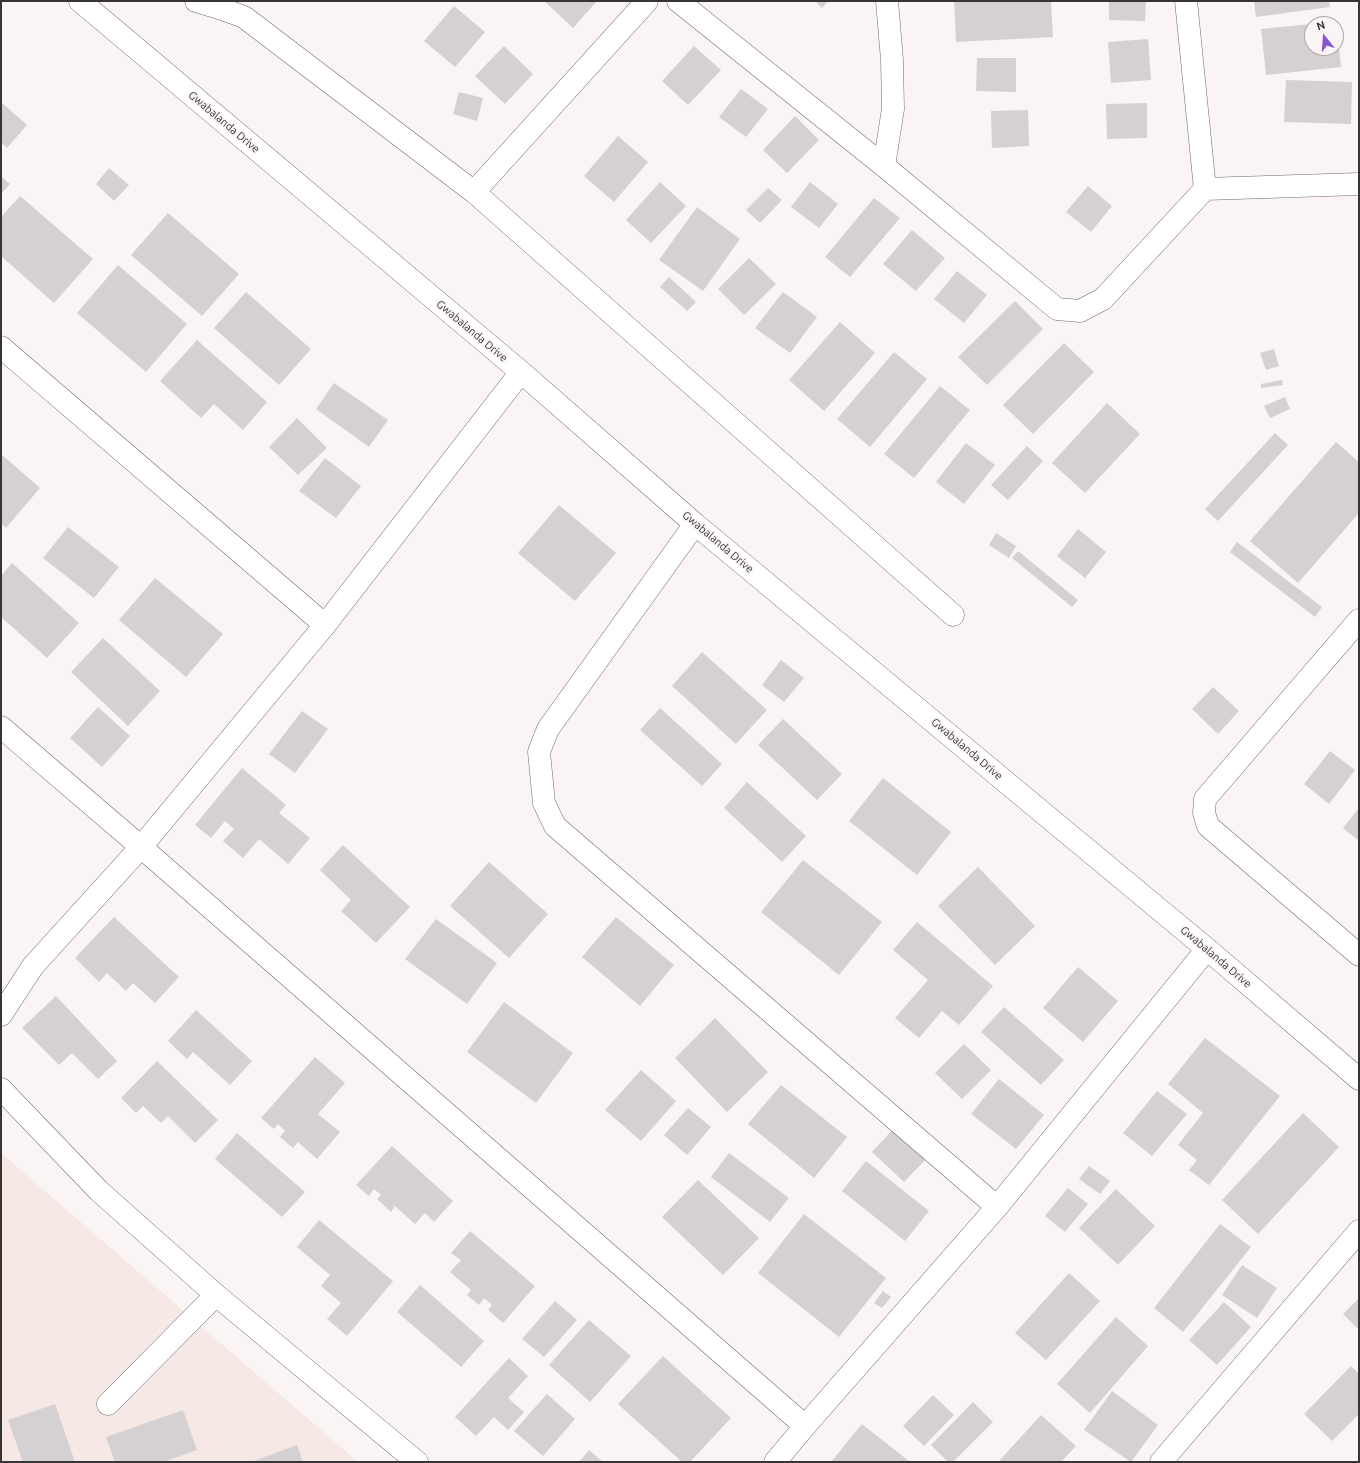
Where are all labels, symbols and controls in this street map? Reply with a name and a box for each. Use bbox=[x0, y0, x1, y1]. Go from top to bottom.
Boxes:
north arrow bbox=[1304, 16, 1344, 56]
text: N bbox=[1315, 19, 1326, 32]
street label: Gwabalanda Drive bbox=[186, 88, 262, 156]
street label: Gwabalanda Drive bbox=[434, 297, 510, 365]
street label: Gwabalanda Drive bbox=[680, 508, 756, 576]
street label: Gwabalanda Drive bbox=[929, 715, 1005, 783]
street label: Gwabalanda Drive bbox=[1178, 923, 1254, 991]

